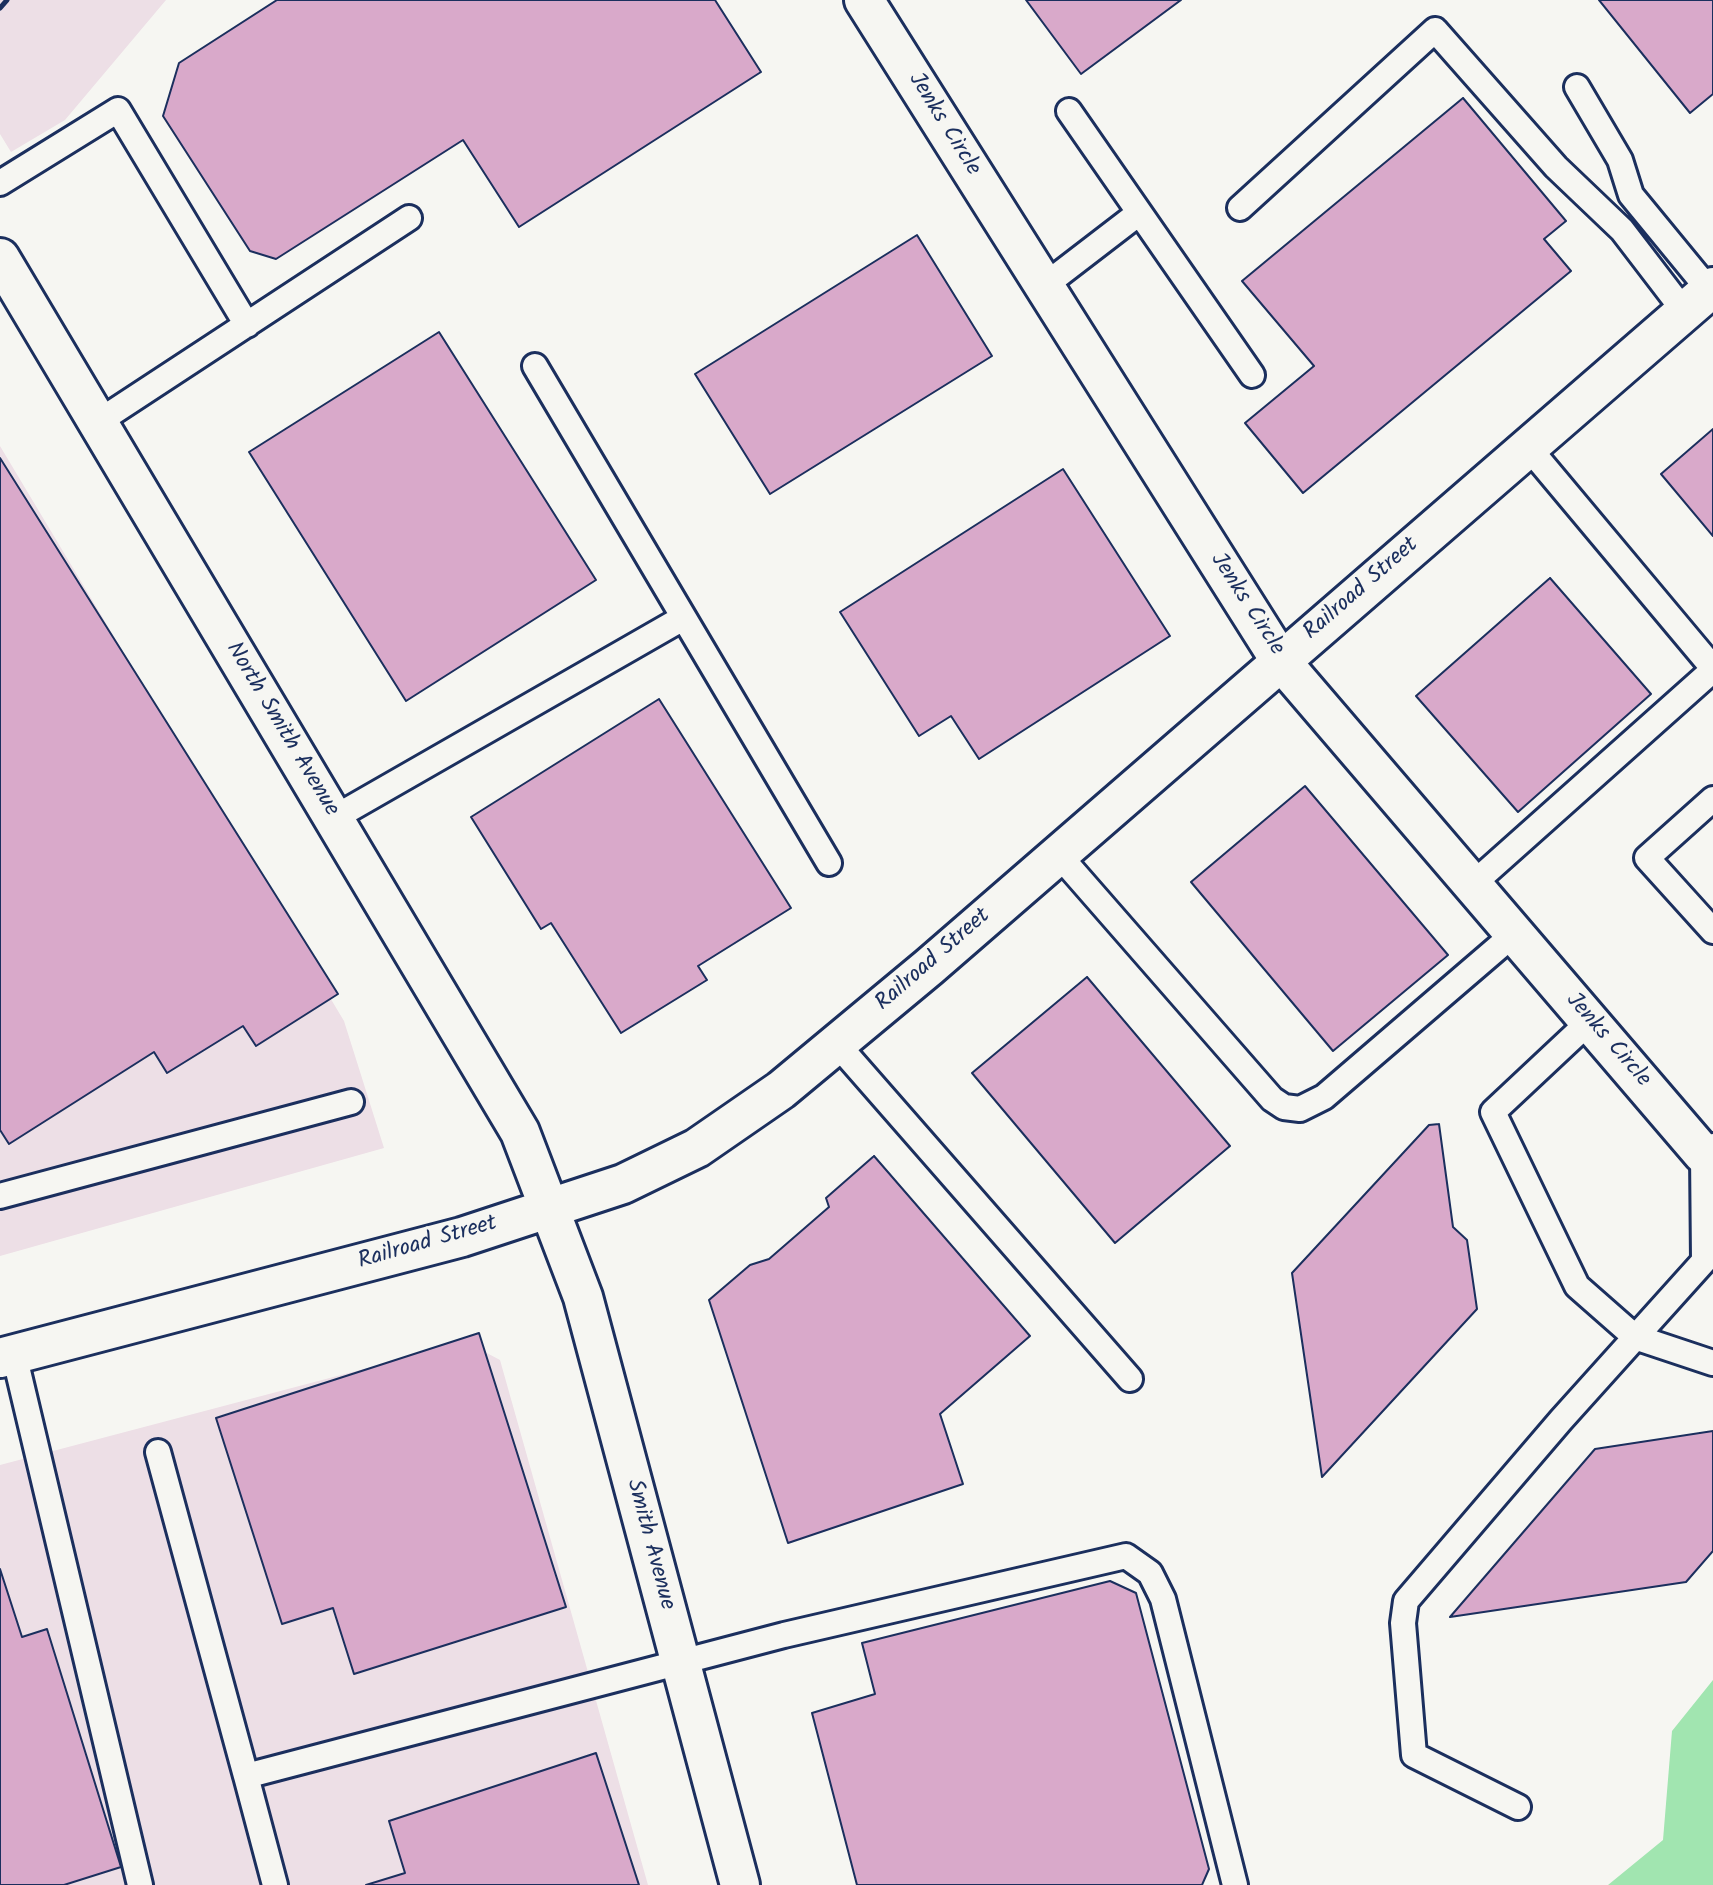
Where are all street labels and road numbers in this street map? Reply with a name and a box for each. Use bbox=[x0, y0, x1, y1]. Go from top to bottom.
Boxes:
street label: Jenks Circle bbox=[900, 68, 986, 182]
street label: Railroad Street bbox=[1299, 533, 1425, 647]
street label: Jenks Circle bbox=[1203, 549, 1289, 661]
street label: North Smith Avenue bbox=[218, 638, 344, 822]
street label: Railroad Street bbox=[871, 904, 997, 1018]
street label: Jenks Circle bbox=[1558, 988, 1656, 1094]
street label: Railroad Street bbox=[355, 1211, 501, 1277]
street label: Smith Avenue bbox=[618, 1477, 680, 1613]

